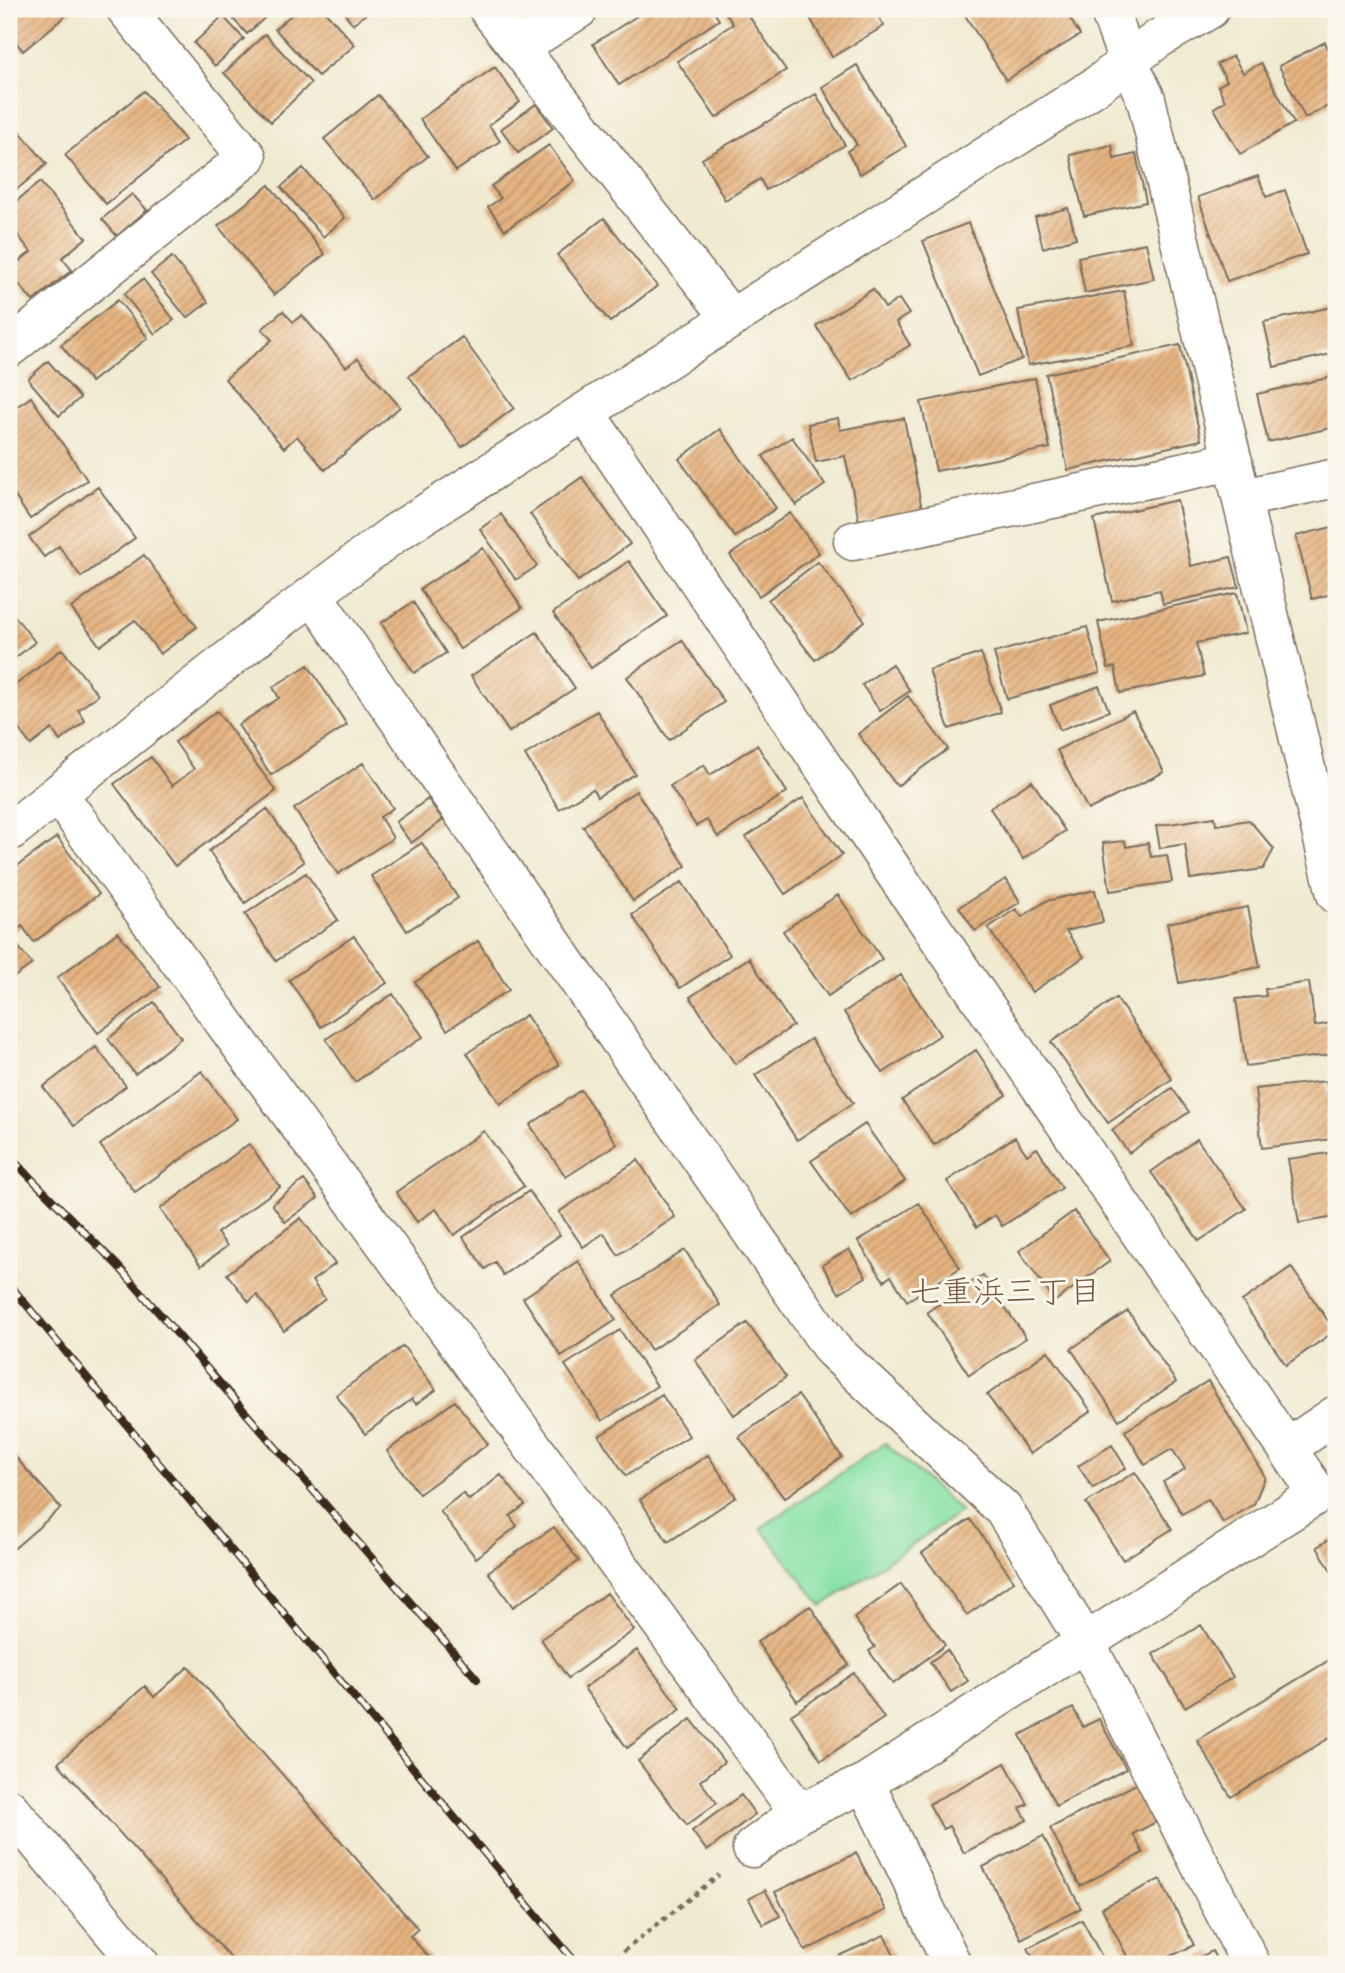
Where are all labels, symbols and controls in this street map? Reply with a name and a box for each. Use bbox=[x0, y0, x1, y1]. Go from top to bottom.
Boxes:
district label: 七重浜三丁目 bbox=[909, 1271, 1101, 1312]

